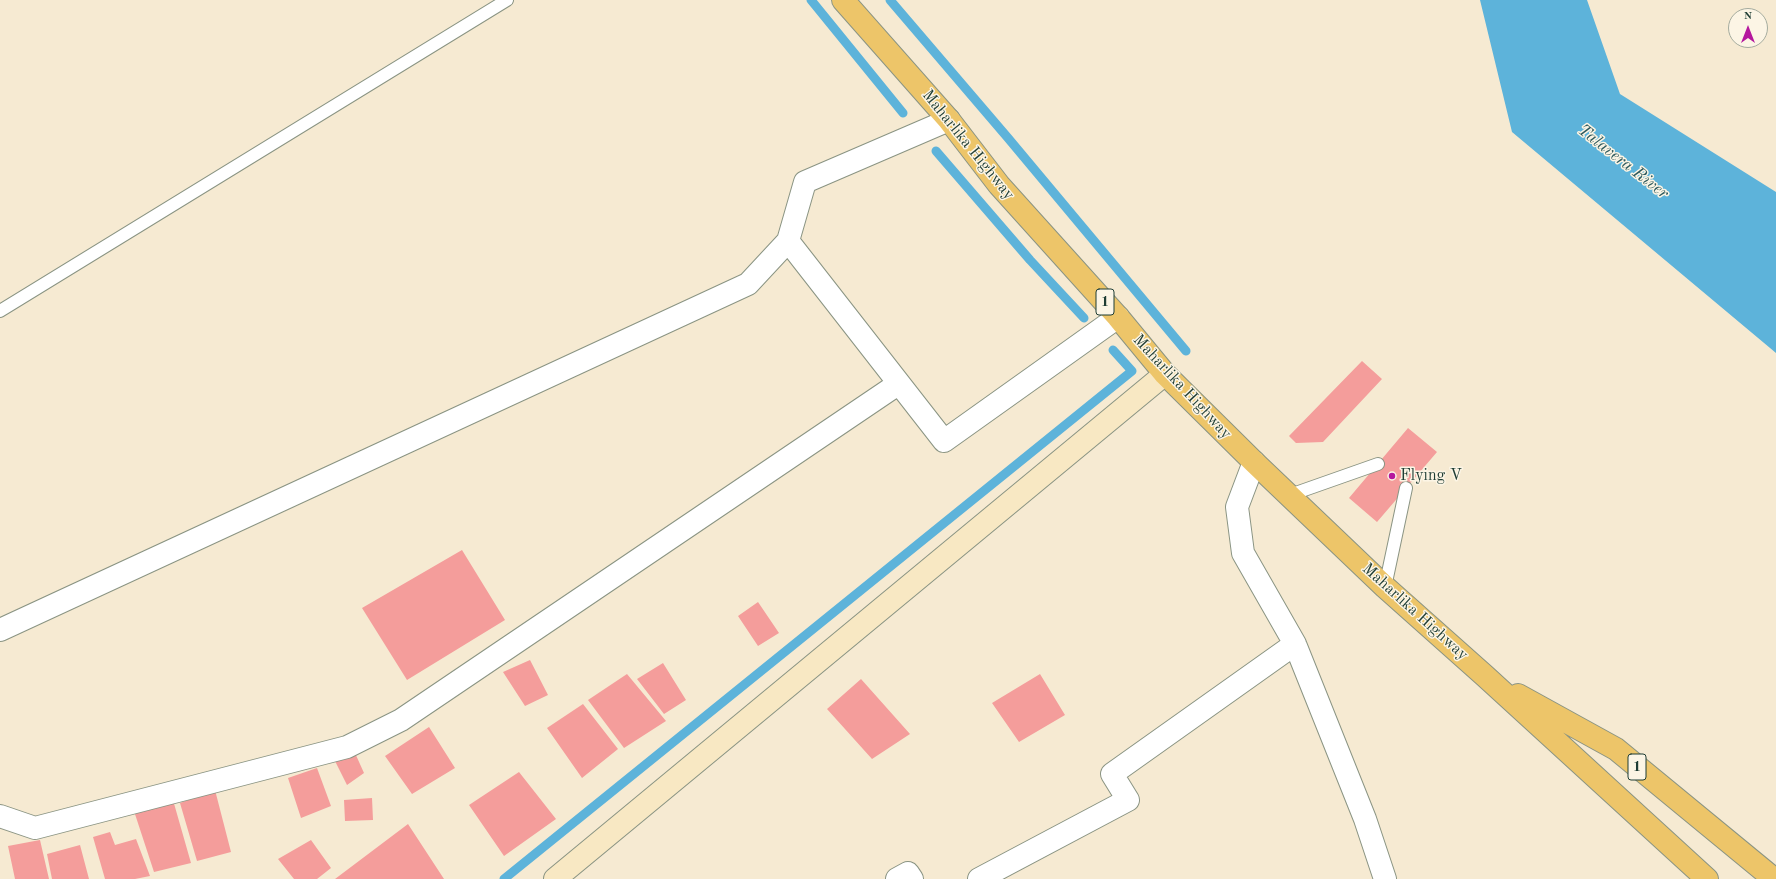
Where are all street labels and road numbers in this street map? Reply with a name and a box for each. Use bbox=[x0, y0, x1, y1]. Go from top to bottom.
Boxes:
street label: Maharlika Highway bbox=[918, 86, 1018, 204]
road number: 1 bbox=[1096, 289, 1114, 315]
street label: Maharlika Highway bbox=[1129, 331, 1235, 443]
street label: Maharlika Highway bbox=[1358, 559, 1472, 665]
road number: 1 bbox=[1628, 754, 1646, 780]

